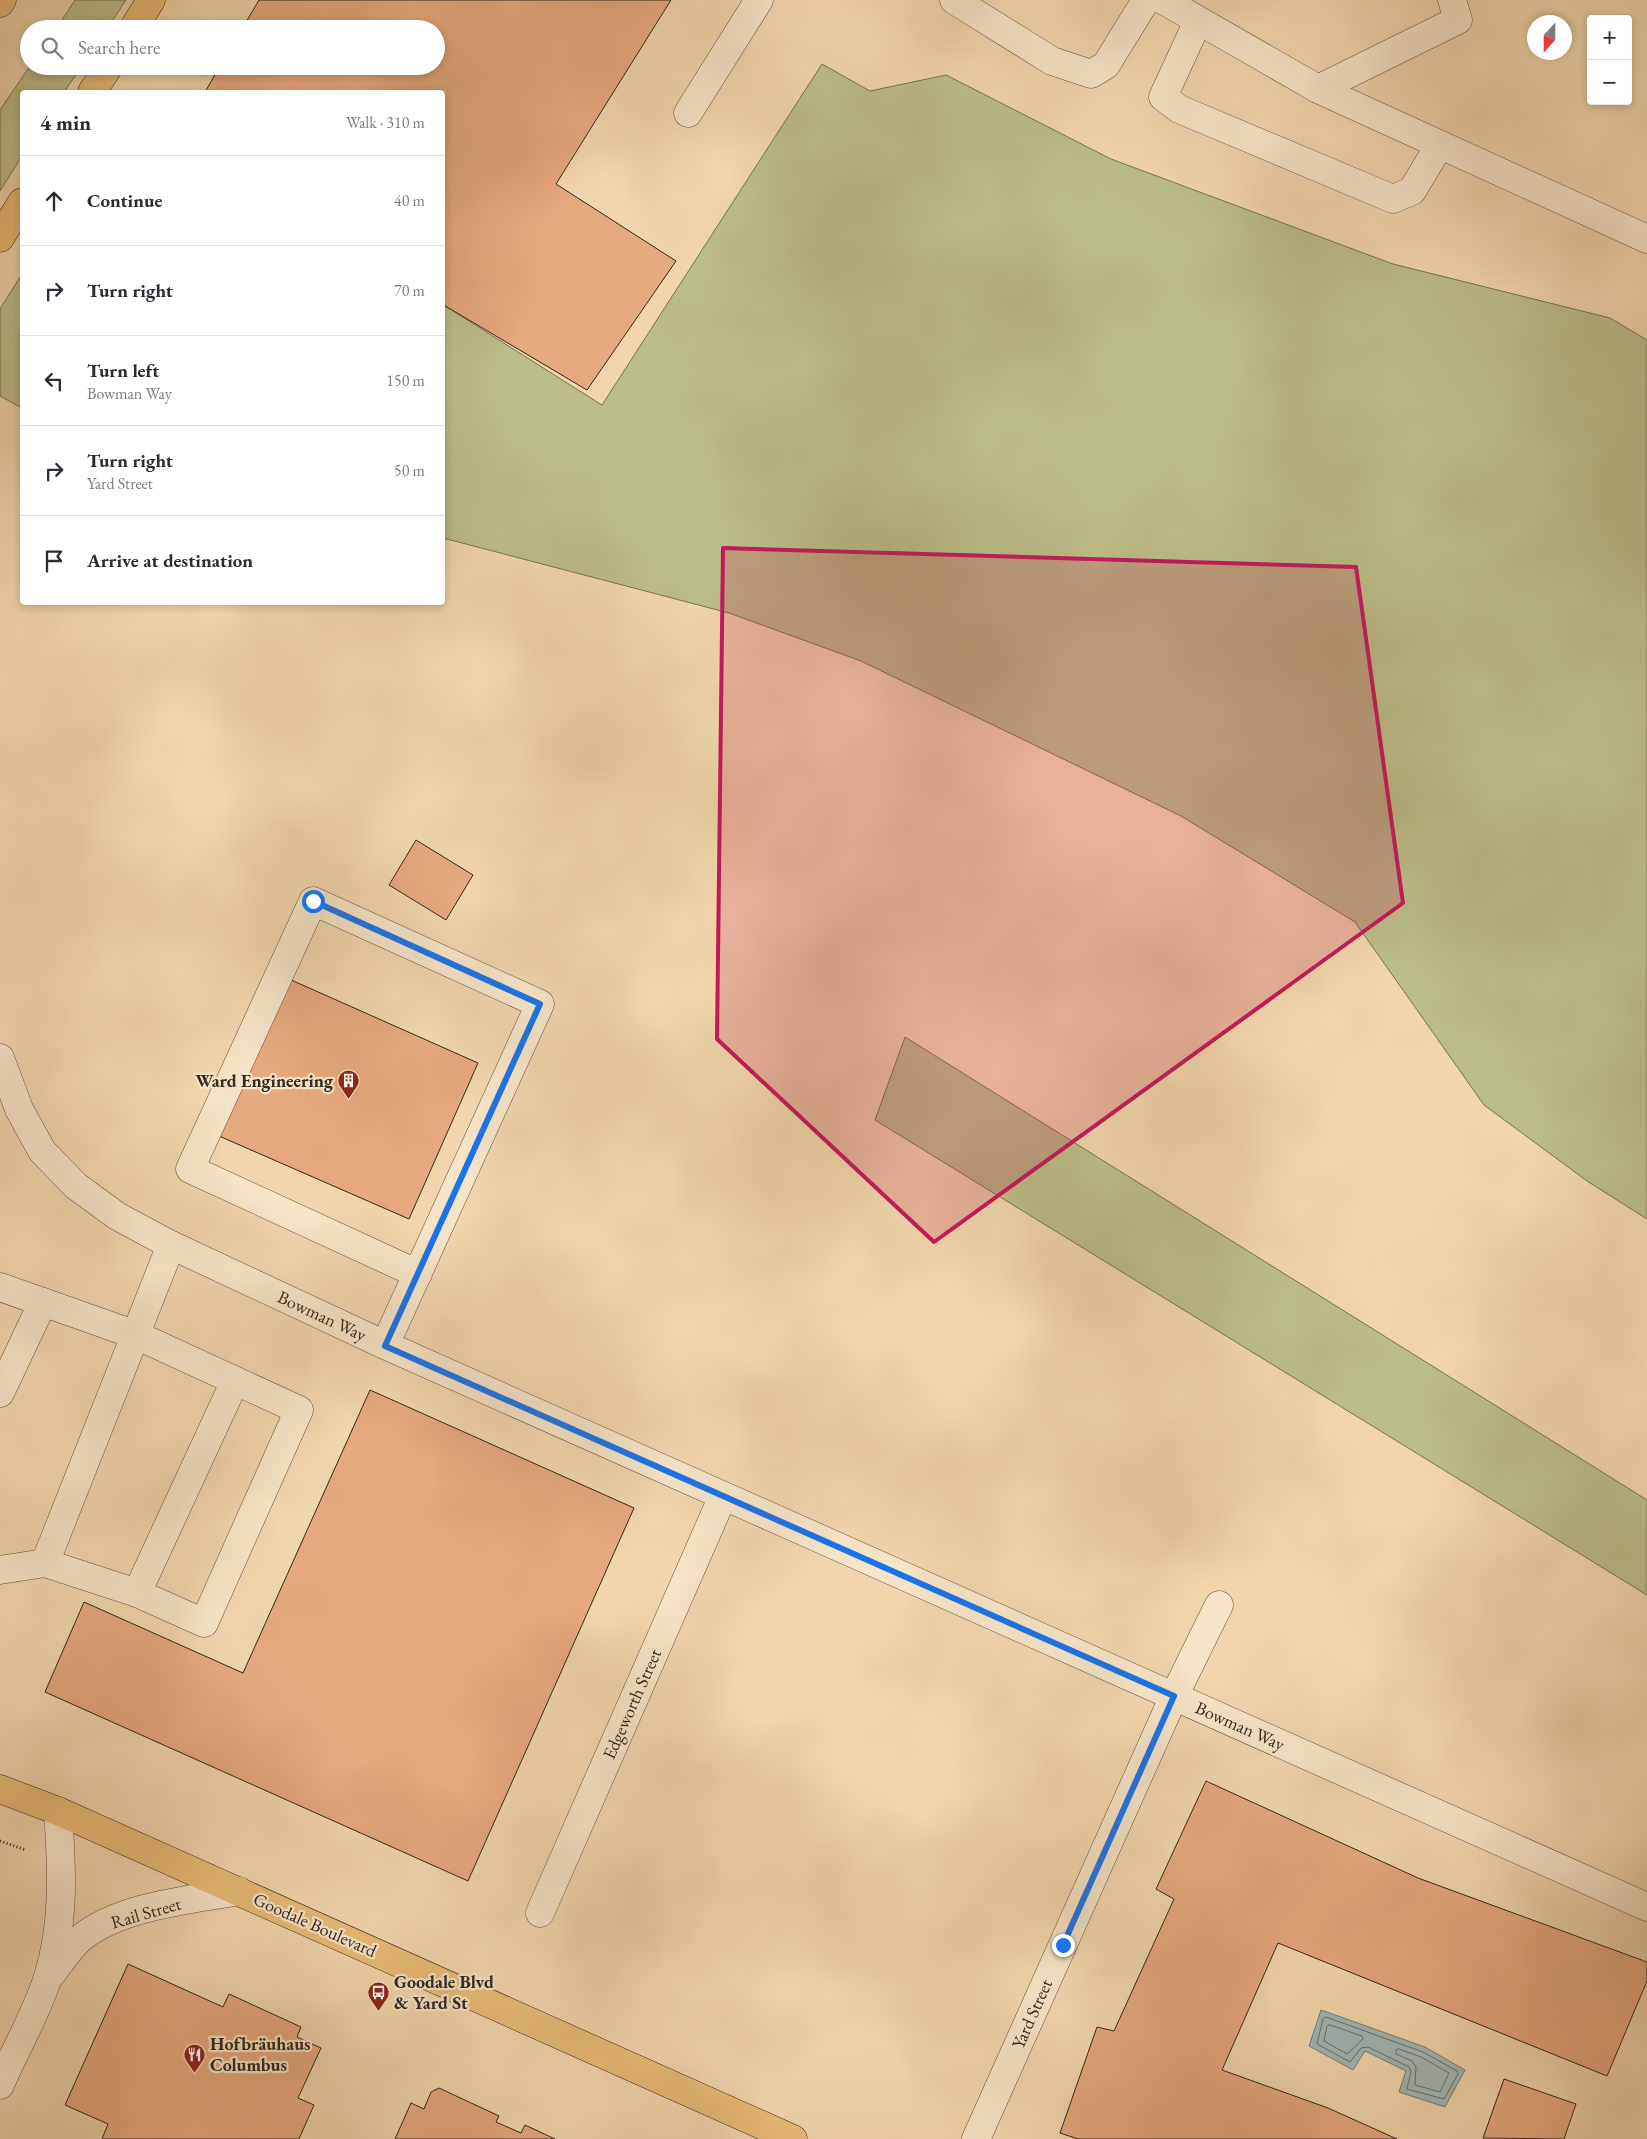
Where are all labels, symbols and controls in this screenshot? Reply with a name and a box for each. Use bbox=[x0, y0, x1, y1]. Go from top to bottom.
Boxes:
north arrow bbox=[1527, 15, 1572, 60]
map controls bbox=[1587, 15, 1632, 105]
button: + bbox=[1587, 15, 1632, 60]
search box bbox=[20, 20, 445, 75]
icon: search bbox=[38, 34, 66, 62]
text: Search here bbox=[78, 35, 160, 60]
button: − bbox=[1587, 60, 1632, 105]
text: 4 min bbox=[40, 109, 91, 136]
text: Walk · 310 m bbox=[346, 112, 425, 133]
icon: ahead bbox=[40, 187, 68, 215]
text: Continue bbox=[87, 188, 162, 213]
text: 40 m bbox=[394, 190, 425, 211]
icon: right bbox=[40, 277, 68, 305]
text: Turn right bbox=[87, 278, 173, 303]
text: 70 m bbox=[394, 280, 425, 301]
text: Turn left bbox=[87, 358, 159, 383]
icon: left bbox=[40, 367, 68, 395]
text: 150 m bbox=[386, 370, 425, 391]
text: Bowman Way bbox=[87, 383, 172, 404]
text: Turn right bbox=[87, 448, 173, 473]
icon: right bbox=[40, 457, 68, 485]
text: 50 m bbox=[394, 460, 425, 481]
text: Yard Street bbox=[87, 473, 153, 494]
icon: arrive bbox=[40, 547, 68, 575]
text: Arrive at destination bbox=[87, 548, 253, 573]
route start bbox=[302, 890, 325, 913]
place label: Ward Engineering bbox=[195, 1069, 334, 1092]
building icon: Ward Engineering bbox=[337, 1069, 361, 1100]
street label: Bowman Way bbox=[274, 1285, 370, 1346]
street label: Edgeworth Street bbox=[597, 1645, 666, 1763]
street label: Bowman Way bbox=[1192, 1696, 1289, 1755]
street label: Goodale Boulevard bbox=[250, 1887, 381, 1962]
street label: Rail Street bbox=[108, 1891, 184, 1933]
route end bbox=[1052, 1934, 1075, 1957]
place label: Goodale Blvd & Yard St bbox=[394, 1970, 494, 2014]
street label: Yard Street bbox=[1006, 1975, 1057, 2052]
bus stop icon: Goodale Blvd & Yard St bbox=[366, 1980, 390, 2011]
place label: Hofbräuhaus Columbus bbox=[210, 2032, 311, 2076]
restaurant icon: Hofbräuhaus Columbus bbox=[182, 2042, 206, 2073]

